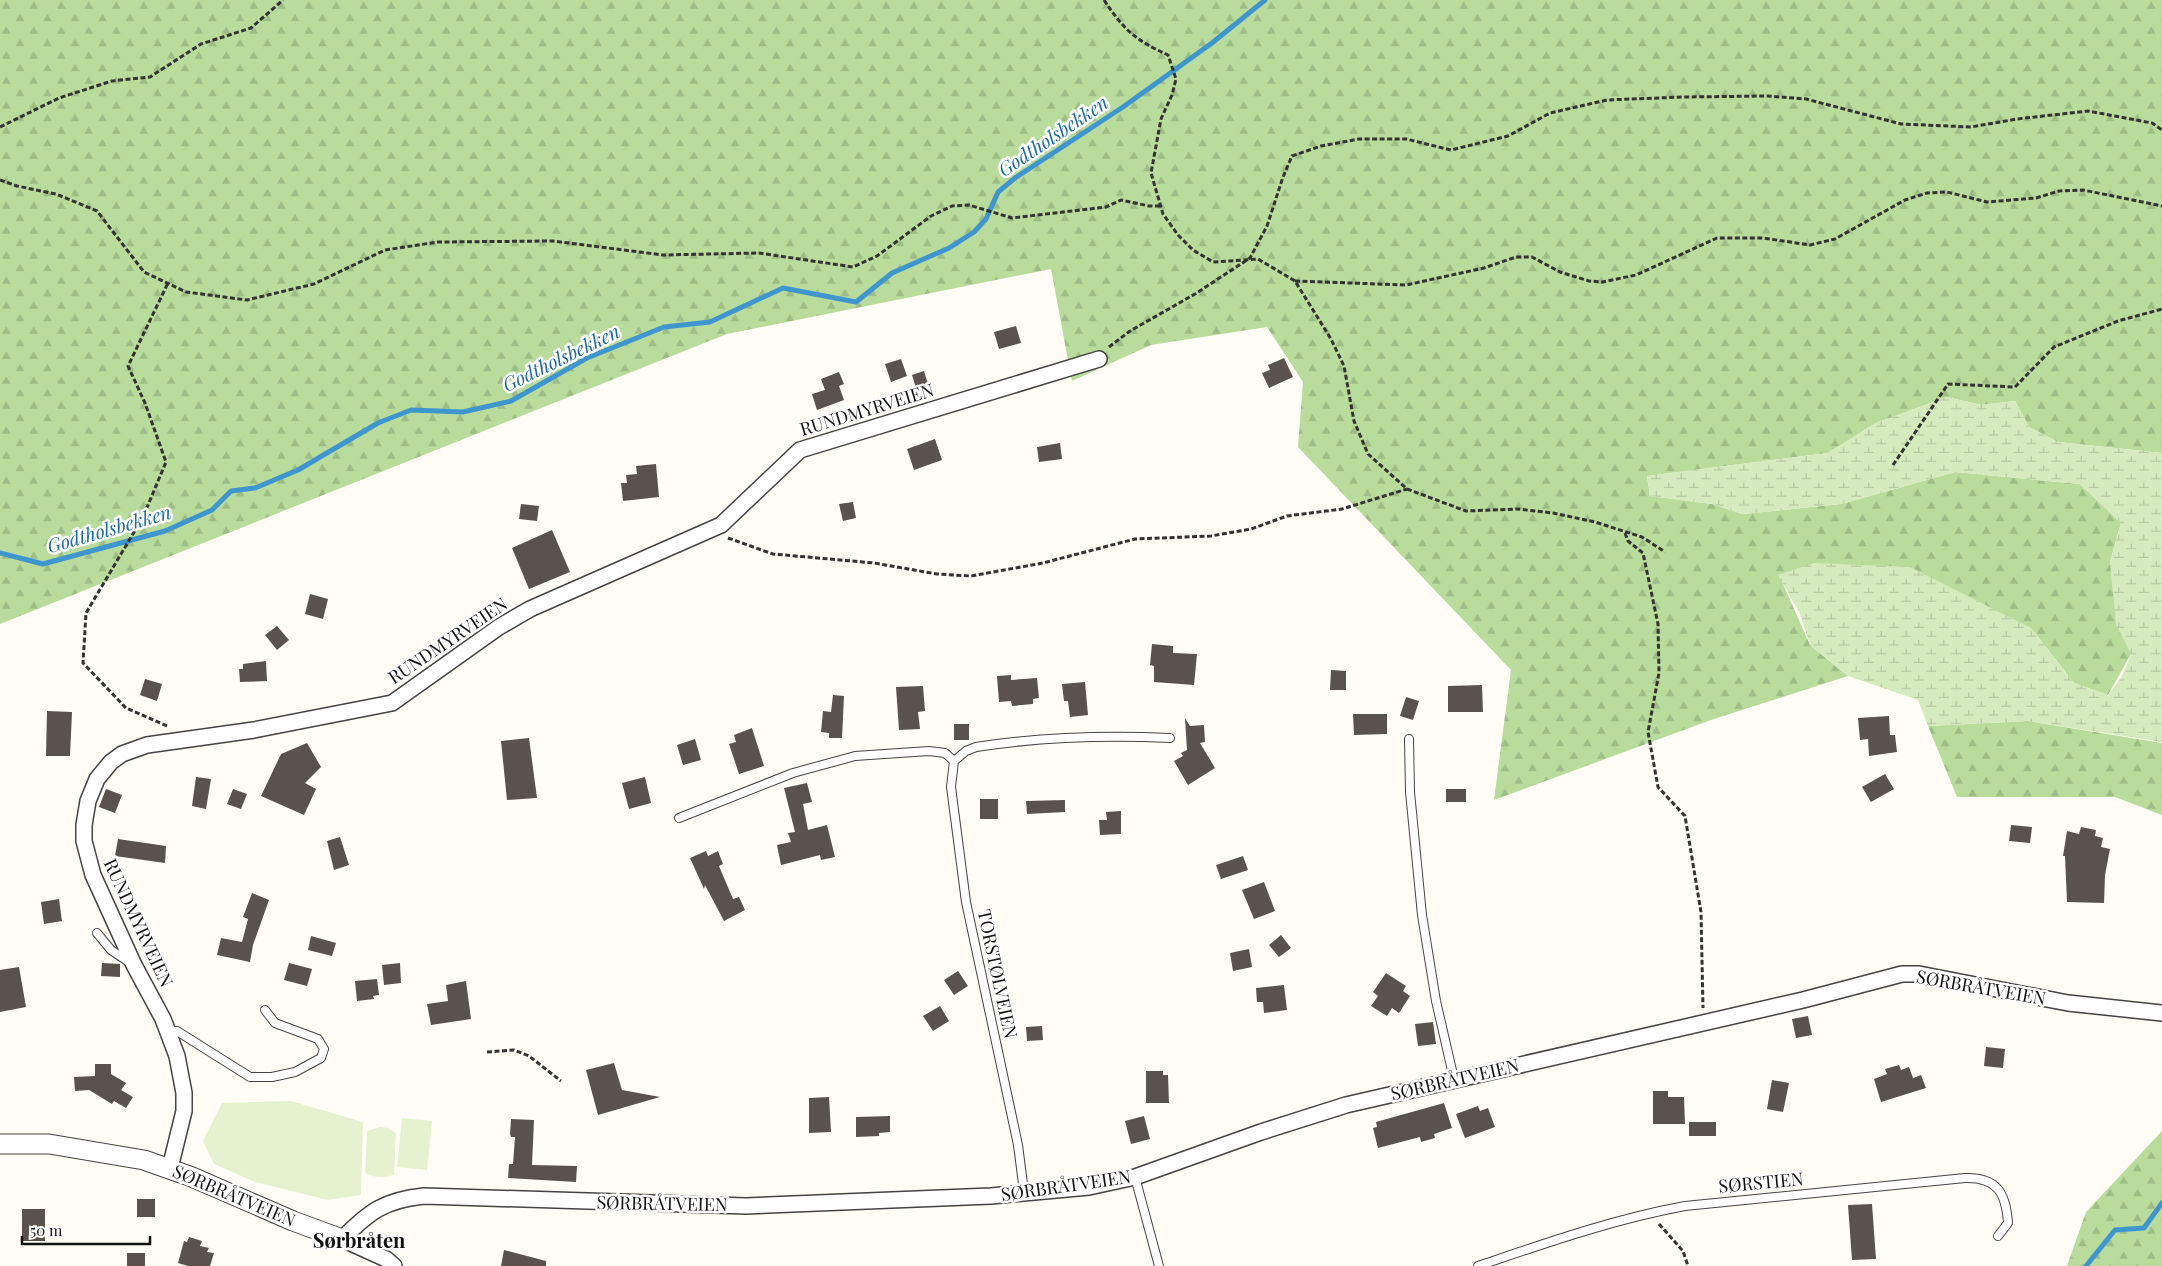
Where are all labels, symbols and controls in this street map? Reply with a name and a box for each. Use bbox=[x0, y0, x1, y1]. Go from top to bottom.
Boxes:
water label: Godtholsbekken bbox=[992, 89, 1113, 182]
water label: Godtholsbekken bbox=[497, 317, 624, 397]
street label: RUNDMYRVEIEN bbox=[797, 377, 937, 441]
water label: Godtholsbekken bbox=[44, 498, 174, 558]
street label: RUNDMYRVEIEN bbox=[383, 591, 512, 689]
street label: RUNDMYRVEIEN bbox=[99, 854, 179, 991]
street label: TORSTØLVEIEN bbox=[973, 907, 1023, 1041]
street label: SØRBRÅTVEIEN bbox=[1915, 964, 2048, 1010]
street label: SØRBRÅTVEIEN bbox=[1388, 1053, 1522, 1105]
street label: SØRBRÅTVEIEN bbox=[169, 1158, 300, 1232]
street label: SØRBRÅTVEIEN bbox=[999, 1164, 1133, 1206]
street label: SØRSTIEN bbox=[1717, 1166, 1805, 1198]
street label: SØRBRÅTVEIEN bbox=[596, 1190, 728, 1216]
scale bar bbox=[22, 1214, 150, 1246]
text: 50 m bbox=[30, 1220, 63, 1240]
district label: Sørbråten bbox=[313, 1226, 406, 1253]

